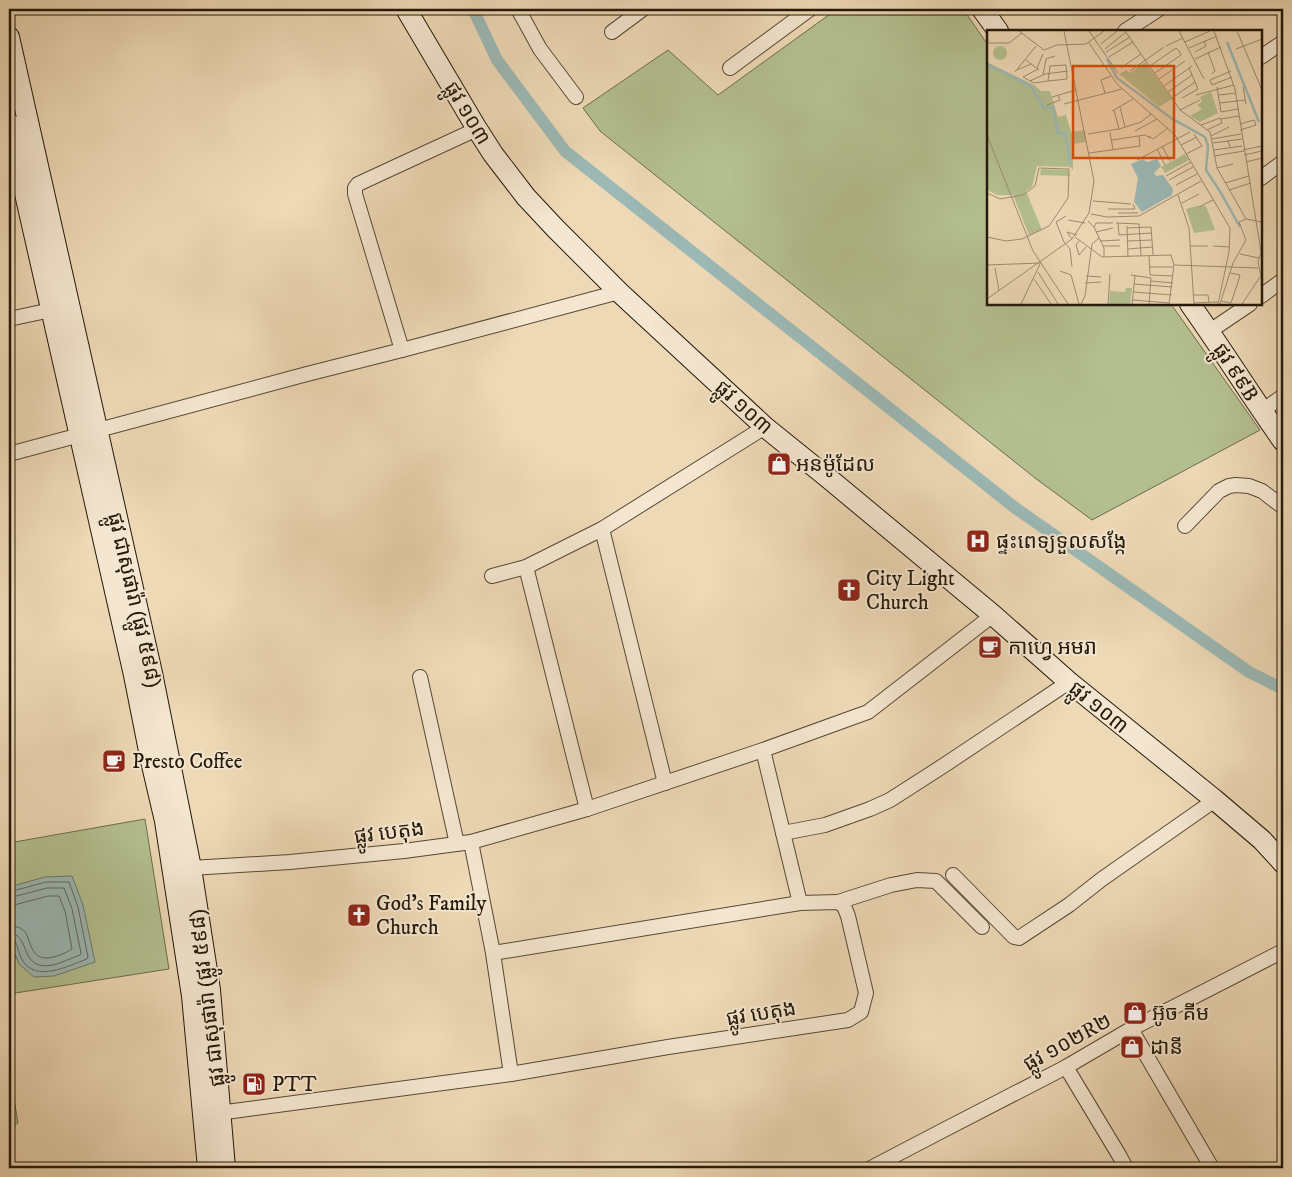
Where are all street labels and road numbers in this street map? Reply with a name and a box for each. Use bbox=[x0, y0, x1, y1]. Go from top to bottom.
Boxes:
street label: ផ្លូវ ១០៣ bbox=[434, 77, 496, 153]
street label: ផ្លូវ ៩៩B bbox=[1202, 338, 1264, 410]
street label: ផ្លូវ ១០៣ bbox=[705, 375, 778, 445]
street label: ផ្លូវ ជាសុផារ៉ា (ផ្លូវ ៥៩៨) bbox=[96, 510, 167, 692]
street label: ផ្លូវ ១០៣ bbox=[1060, 676, 1134, 744]
street label: ផ្លូវ បេតុង bbox=[352, 816, 426, 855]
street label: ផ្លូវ ជាសុផារ៉ា (ផ្លូវ ៥៩៨) bbox=[184, 907, 237, 1088]
street label: ផ្លូវ បេតុង bbox=[724, 996, 799, 1038]
street label: ផ្លូវ ១០២R២ bbox=[1019, 1008, 1119, 1082]

